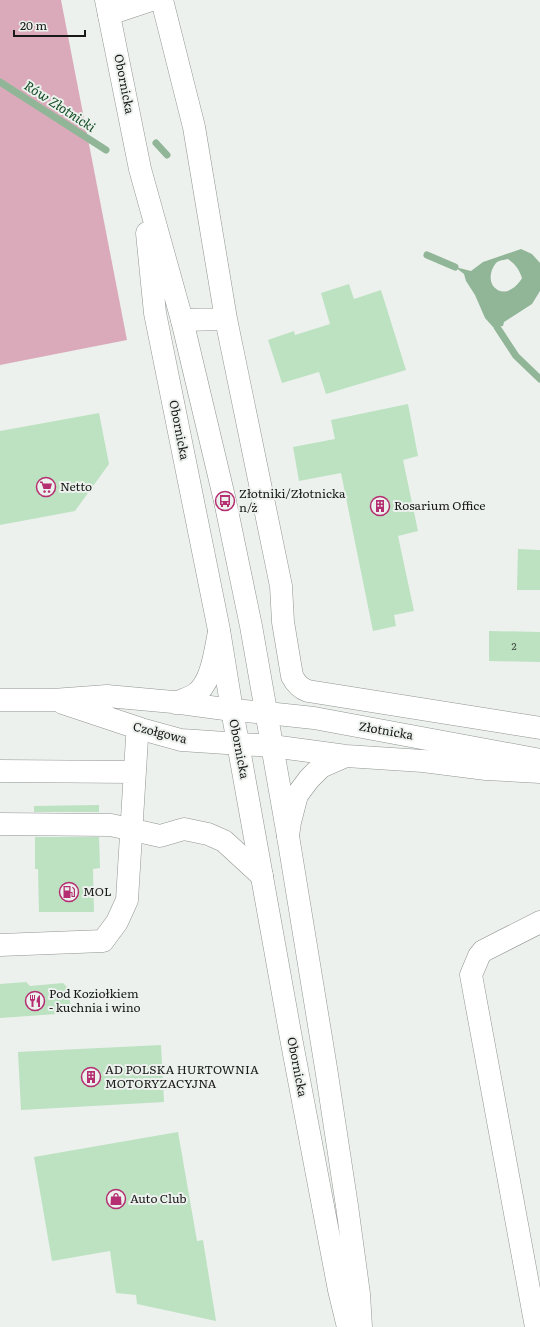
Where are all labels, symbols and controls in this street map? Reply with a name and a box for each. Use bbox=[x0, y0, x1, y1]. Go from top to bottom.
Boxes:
scale bar bbox=[14, 12, 85, 38]
text: 20 m bbox=[20, 16, 47, 34]
street label: Obornicka bbox=[110, 52, 140, 116]
water label: Rów Złotnicki bbox=[21, 75, 100, 136]
street label: Obornicka bbox=[165, 398, 195, 462]
supermarket icon: Netto bbox=[35, 476, 57, 498]
place label: Netto bbox=[60, 477, 92, 495]
place label: Złotniki/Złotnicka n/ż bbox=[239, 484, 346, 516]
bus stop icon: Złotniki/Złotnicka n/ż bbox=[214, 490, 236, 512]
building icon: Rosarium Office bbox=[369, 495, 391, 517]
place label: Rosarium Office bbox=[394, 496, 486, 514]
house number: 2 bbox=[511, 638, 517, 653]
street label: Złotnicka bbox=[358, 716, 415, 744]
street label: Czołgowa bbox=[131, 717, 190, 748]
street label: Obornicka bbox=[225, 717, 255, 781]
fuel station icon: MOL bbox=[58, 881, 80, 903]
place label: MOL bbox=[83, 882, 112, 900]
place label: Pod Koziołkiem - kuchnia i wino bbox=[49, 984, 141, 1016]
restaurant icon: Pod Koziołkiem - kuchnia i wino bbox=[24, 990, 46, 1012]
street label: Obornicka bbox=[283, 1035, 313, 1099]
place label: AD POLSKA HURTOWNIA MOTORYZACYJNA bbox=[105, 1060, 259, 1092]
building icon: AD POLSKA HURTOWNIA MOTORYZACYJNA bbox=[80, 1066, 102, 1088]
shop icon: Auto Club bbox=[105, 1188, 127, 1210]
place label: Auto Club bbox=[130, 1189, 187, 1207]

